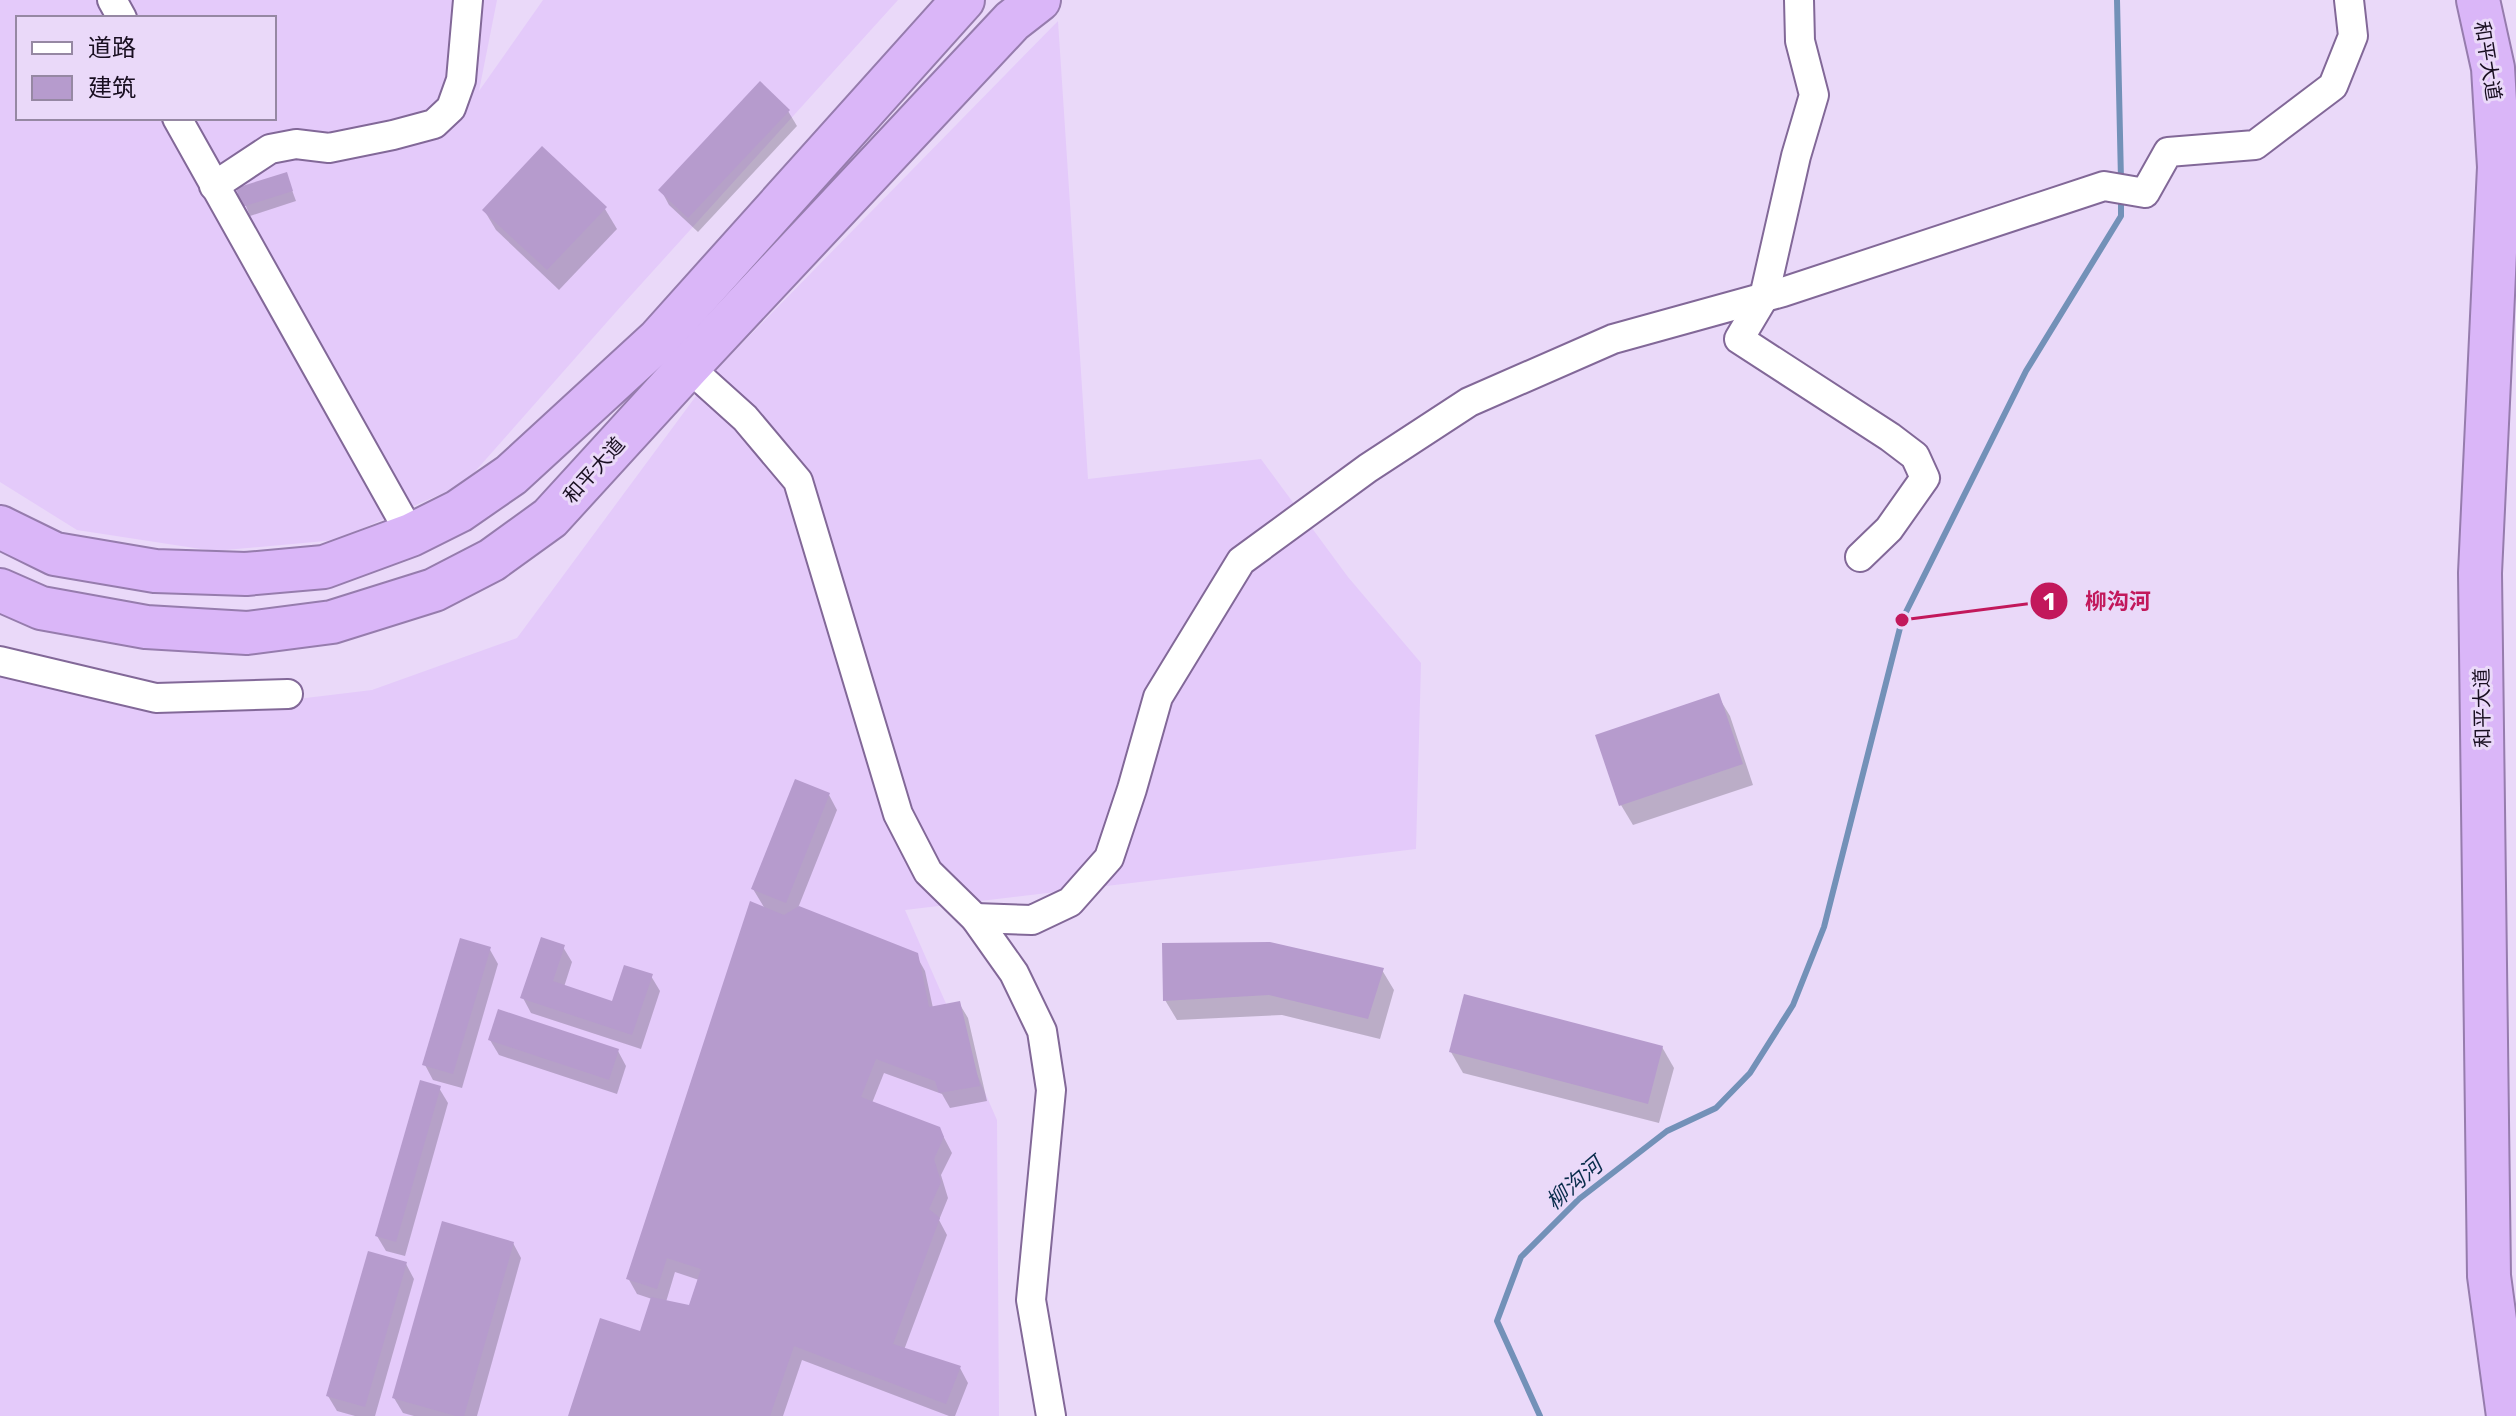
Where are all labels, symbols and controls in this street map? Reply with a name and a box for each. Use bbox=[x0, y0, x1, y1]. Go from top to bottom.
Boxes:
legend bbox=[16, 16, 276, 120]
street label: 和平大道 bbox=[2470, 20, 2506, 102]
text: 道路 bbox=[88, 34, 136, 62]
text: 建筑 bbox=[88, 74, 136, 102]
street label: 和平大道 bbox=[558, 432, 630, 508]
callout: 柳沟河 bbox=[2029, 578, 2167, 624]
text: 1 bbox=[2043, 588, 2055, 616]
text: 柳沟河 bbox=[2085, 588, 2151, 615]
street label: 和平大道 bbox=[2469, 668, 2495, 748]
water label: 柳沟河 bbox=[1541, 1149, 1611, 1215]

